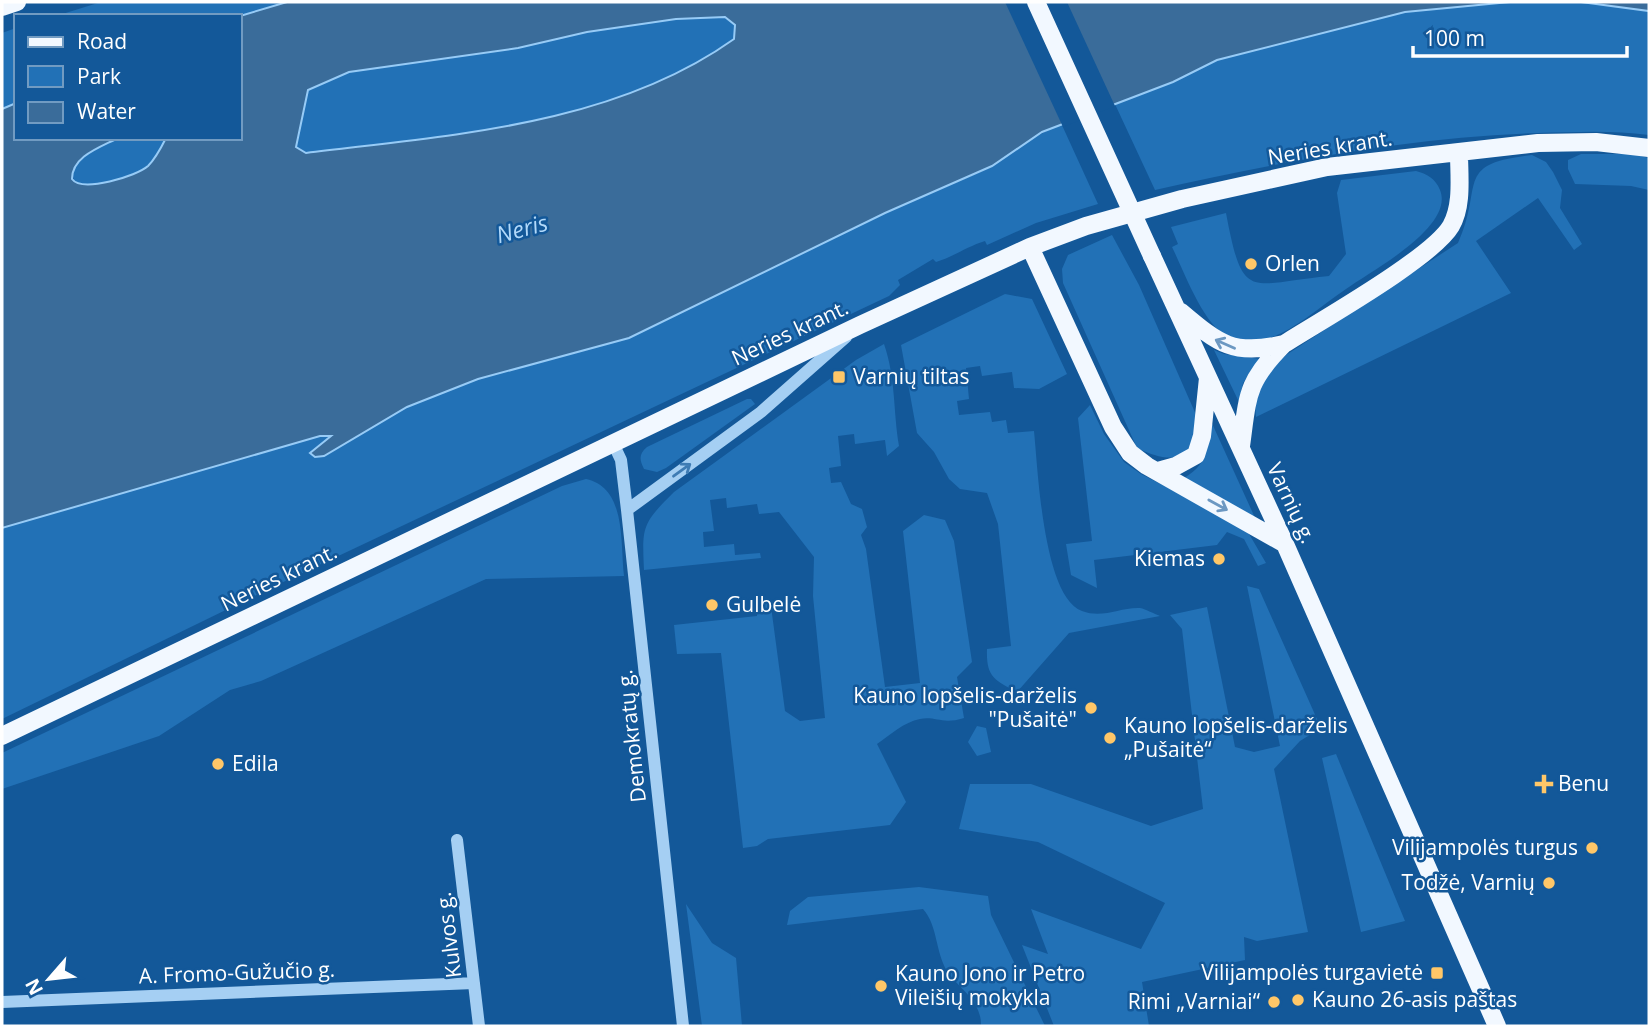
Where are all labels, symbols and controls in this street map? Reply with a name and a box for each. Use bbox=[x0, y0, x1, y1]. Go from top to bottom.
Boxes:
legend bbox=[14, 14, 242, 140]
scale bar bbox=[1413, 14, 1626, 58]
text: 100 m bbox=[1424, 24, 1485, 52]
text: Road bbox=[77, 27, 127, 55]
text: Park bbox=[77, 62, 121, 90]
text: Water bbox=[77, 97, 136, 125]
street label: Neries krant. bbox=[1265, 123, 1394, 171]
water label: Neris bbox=[492, 206, 551, 250]
place label: Orlen bbox=[1265, 249, 1320, 277]
marker: Orlen bbox=[1243, 256, 1259, 272]
street label: Neries krant. bbox=[727, 293, 853, 371]
one-way arrow bbox=[1215, 337, 1237, 350]
place label: Varnių tiltas bbox=[853, 362, 970, 390]
marker: Varnių tiltas bbox=[831, 369, 847, 385]
street label: Varnių g. bbox=[1261, 458, 1323, 548]
one-way arrow bbox=[672, 463, 691, 477]
one-way arrow bbox=[1207, 498, 1227, 512]
street label: Neries krant. bbox=[216, 537, 341, 617]
place label: Kiemas bbox=[1134, 544, 1205, 572]
marker: Kiemas bbox=[1211, 551, 1227, 567]
place label: Gulbelė bbox=[726, 590, 801, 618]
marker: Gulbelė bbox=[704, 597, 720, 613]
street label: Demokratų g. bbox=[610, 668, 652, 804]
place label: Kauno lopšelis-darželis "Pušaitė" bbox=[853, 681, 1077, 733]
marker: Kauno lopšelis-darželis "Pušaitė" bbox=[1083, 700, 1099, 716]
place label: Kauno lopšelis-darželis „Pušaitė“ bbox=[1124, 711, 1348, 763]
marker: Kauno lopšelis-darželis „Pušaitė“ bbox=[1102, 730, 1118, 746]
place label: Edila bbox=[232, 749, 279, 777]
marker: Edila bbox=[210, 756, 226, 772]
place label: Benu bbox=[1558, 769, 1609, 797]
marker: Benu bbox=[1536, 776, 1552, 792]
place label: Vilijampolės turgus bbox=[1392, 833, 1578, 861]
marker: Vilijampolės turgus bbox=[1584, 840, 1600, 856]
place label: Todžė, Varnių bbox=[1402, 868, 1535, 896]
marker: Todžė, Varnių bbox=[1541, 875, 1557, 891]
street label: Kulvos g. bbox=[429, 890, 467, 980]
north arrow bbox=[14, 944, 84, 1014]
street label: A. Fromo-Gužučio g. bbox=[138, 955, 336, 989]
place label: Vilijampolės turgavietė bbox=[1201, 958, 1423, 986]
place label: Kauno Jono ir Petro Vileišių mokykla bbox=[895, 959, 1085, 1011]
marker: Vilijampolės turgavietė bbox=[1429, 965, 1445, 981]
text: N bbox=[19, 974, 49, 1000]
marker: Kauno Jono ir Petro Vileišių mokykla bbox=[873, 978, 889, 994]
place label: Kauno 26-asis paštas bbox=[1312, 985, 1517, 1013]
place label: Rimi „Varniai“ bbox=[1128, 987, 1261, 1015]
marker: Kauno 26-asis paštas bbox=[1290, 992, 1306, 1008]
marker: Rimi „Varniai“ bbox=[1266, 994, 1282, 1010]

